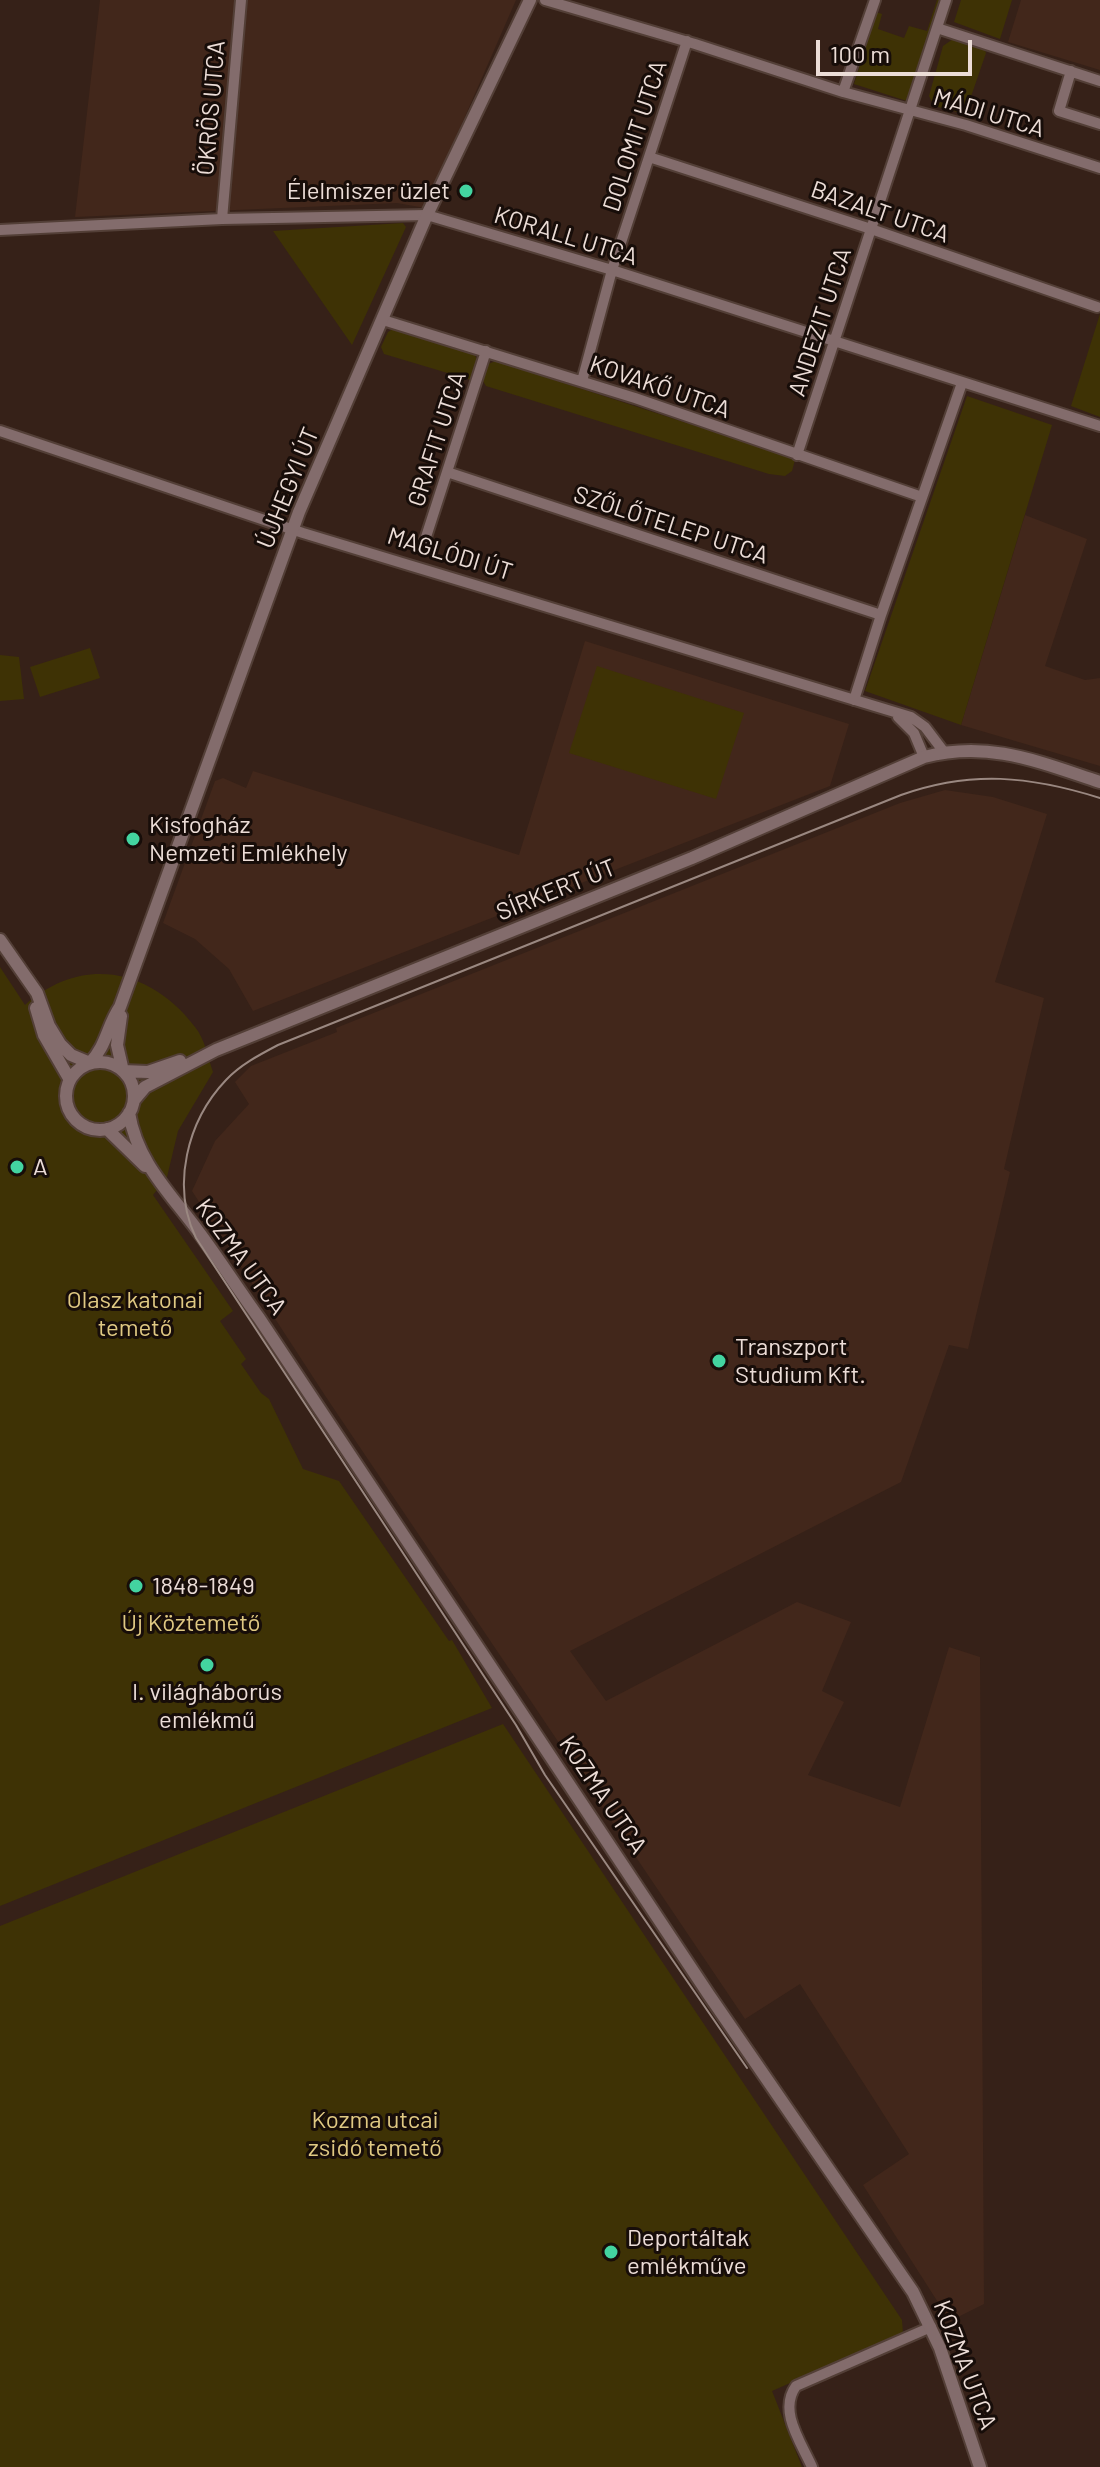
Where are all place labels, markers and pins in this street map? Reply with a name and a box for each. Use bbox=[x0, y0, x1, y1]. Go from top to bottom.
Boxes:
place label: Élelmiszer üzlet bbox=[287, 177, 450, 205]
marker: Élelmiszer üzlet bbox=[457, 182, 475, 200]
place label: Kisfogház Nemzeti Emlékhely bbox=[149, 811, 348, 867]
marker: Kisfogház Nemzeti Emlékhely bbox=[124, 830, 142, 848]
place label: A bbox=[33, 1153, 48, 1181]
marker: A bbox=[8, 1158, 26, 1176]
place label: Transzport Studium Kft. bbox=[735, 1333, 866, 1389]
marker: Transzport Studium Kft. bbox=[710, 1352, 728, 1370]
place label: 1848-1849 bbox=[152, 1572, 255, 1600]
marker: 1848-1849 bbox=[127, 1577, 145, 1595]
marker: I. világháborús emlékmű bbox=[198, 1656, 216, 1674]
place label: I. világháborús emlékmű bbox=[132, 1678, 282, 1734]
place label: Deportáltak emlékműve bbox=[627, 2224, 749, 2280]
marker: Deportáltak emlékműve bbox=[602, 2243, 620, 2261]

